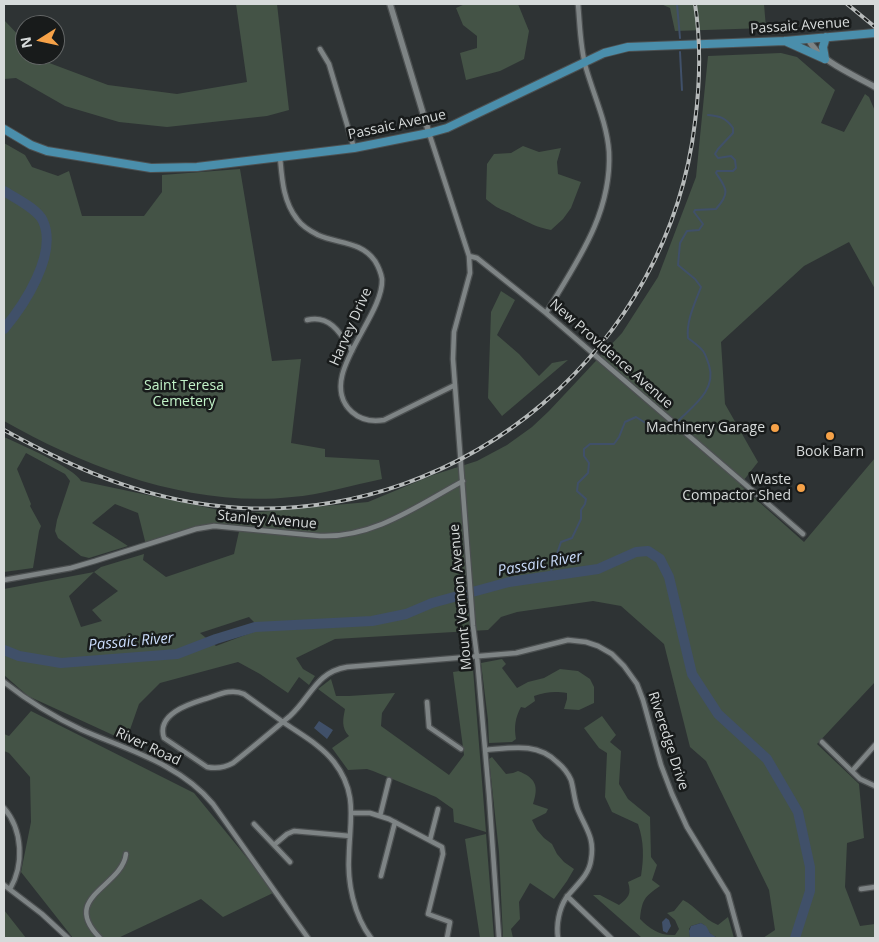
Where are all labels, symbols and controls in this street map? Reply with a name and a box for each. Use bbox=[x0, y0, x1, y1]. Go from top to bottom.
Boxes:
street label: Passaic Avenue bbox=[750, 14, 850, 38]
north arrow bbox=[15, 15, 65, 65]
text: N bbox=[15, 35, 36, 50]
street label: Passaic Avenue bbox=[346, 106, 448, 144]
street label: Harvey Drive bbox=[326, 285, 376, 369]
street label: New Providence Avenue bbox=[546, 296, 676, 412]
park label: Saint Teresa Cemetery bbox=[144, 378, 224, 411]
place label: Machinery Garage bbox=[646, 420, 765, 436]
marker: Machinery Garage bbox=[769, 422, 781, 434]
marker: Book Barn bbox=[824, 430, 836, 442]
place label: Book Barn bbox=[796, 444, 864, 460]
place label: Waste Compactor Shed bbox=[682, 472, 791, 504]
marker: Waste Compactor Shed bbox=[795, 482, 807, 494]
street label: Stanley Avenue bbox=[217, 507, 317, 533]
street label: Mount Vernon Avenue bbox=[446, 523, 476, 671]
water label: Passaic River bbox=[496, 548, 584, 580]
water label: Passaic River bbox=[88, 629, 174, 655]
street label: Riveredge Drive bbox=[644, 690, 692, 792]
street label: River Road bbox=[113, 725, 183, 769]

